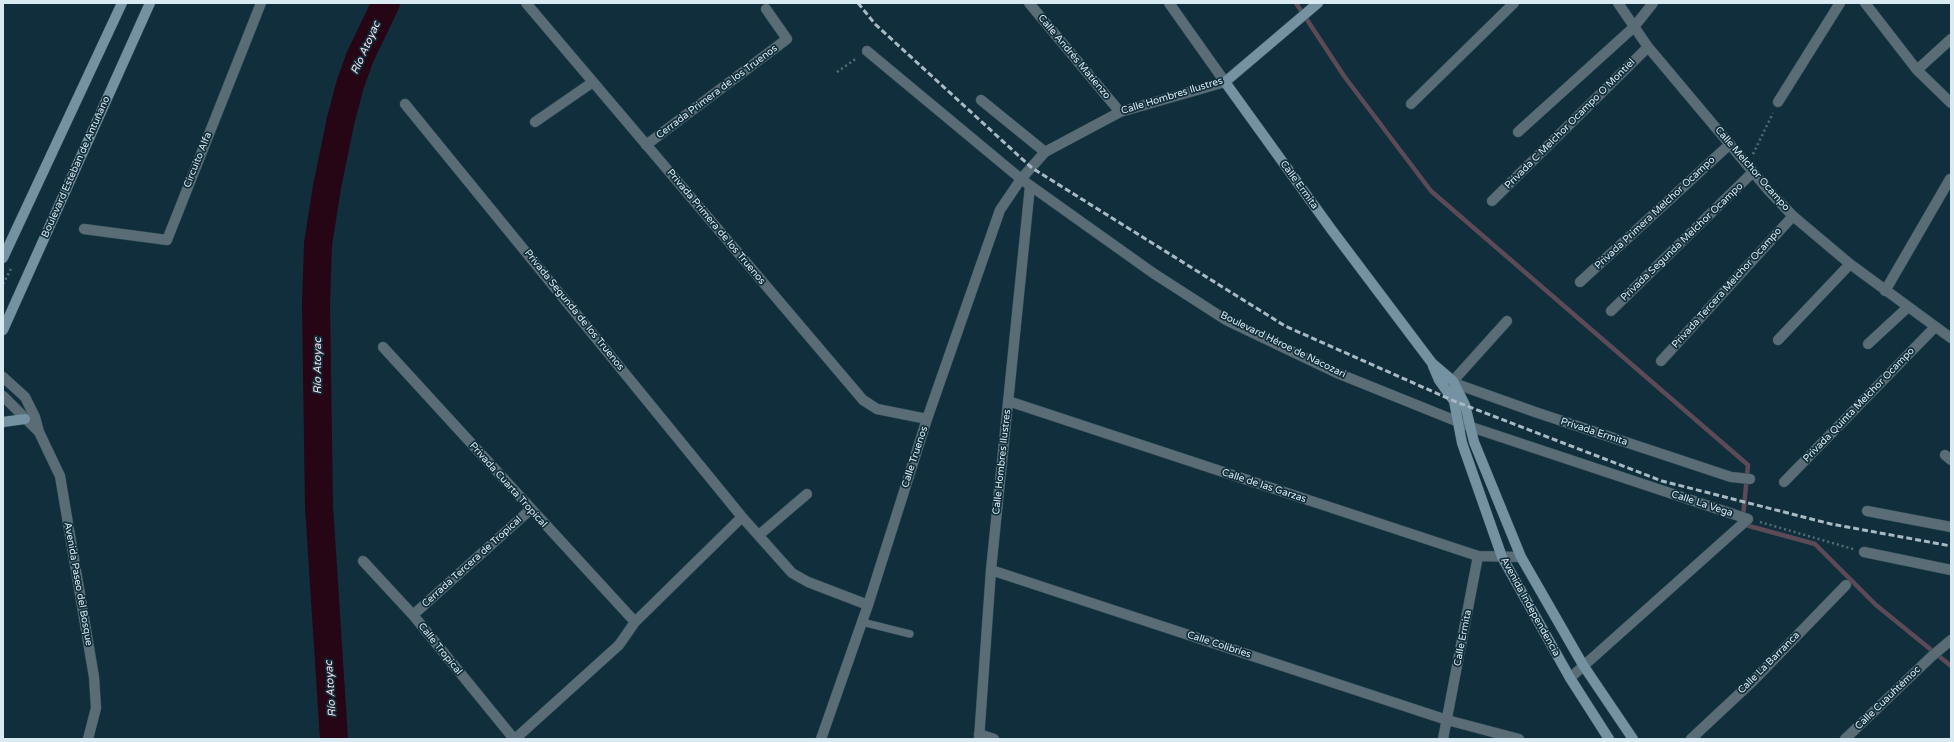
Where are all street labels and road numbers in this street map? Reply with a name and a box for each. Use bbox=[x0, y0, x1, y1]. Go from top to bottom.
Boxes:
street label: Calle Andrés Matienzo bbox=[1035, 12, 1113, 102]
street label: Cerrada Primera de los Truenos bbox=[654, 42, 780, 142]
street label: Privada C Melchor Ocampo O Montiel bbox=[1502, 56, 1638, 192]
street label: Calle Hombres Ilustres bbox=[1120, 75, 1224, 117]
street label: Boulevard Esteban de Antuñano bbox=[39, 94, 113, 240]
street label: Calle Melchor Ocampo bbox=[1712, 124, 1792, 214]
street label: Circuito Alfa bbox=[181, 131, 215, 189]
street label: Privada Primera Melchor Ocampo bbox=[1592, 154, 1718, 272]
street label: Calle Ermita bbox=[1277, 158, 1321, 212]
street label: Privada Primera de los Truenos bbox=[664, 167, 768, 287]
street label: Privada Segunda Melchor Ocampo bbox=[1618, 180, 1746, 304]
street label: Privada Tercera Melchor Ocampo bbox=[1670, 225, 1784, 351]
street label: Privada Segunda de los Truenos bbox=[522, 247, 626, 373]
street label: Boulevard Héroe de Nacozari bbox=[1218, 309, 1348, 381]
street label: Privada Quinta Melchor Ocampo bbox=[1801, 345, 1917, 465]
street label: Calle Hombres Ilustres bbox=[991, 409, 1013, 515]
street label: Privada Ermita bbox=[1559, 416, 1629, 448]
street label: Calle Truenos bbox=[899, 425, 931, 489]
street label: Privada Cuarta Tropical bbox=[467, 440, 549, 530]
street label: Calle de las Garzas bbox=[1220, 467, 1308, 505]
street label: Calle La Vega bbox=[1670, 488, 1734, 520]
street label: Cerrada Tercera de Tropical bbox=[420, 514, 524, 610]
street label: Avenida Paseo del Bosque bbox=[61, 521, 95, 647]
street label: Avenida Independencia bbox=[1498, 555, 1562, 659]
street label: Calle Ermita bbox=[1452, 609, 1474, 667]
street label: Calle Tropical bbox=[415, 621, 465, 677]
street label: Calle Colibríes bbox=[1185, 629, 1253, 661]
street label: Calle La Barranca bbox=[1736, 630, 1802, 696]
street label: Calle Cuauhtémoc bbox=[1853, 664, 1923, 732]

